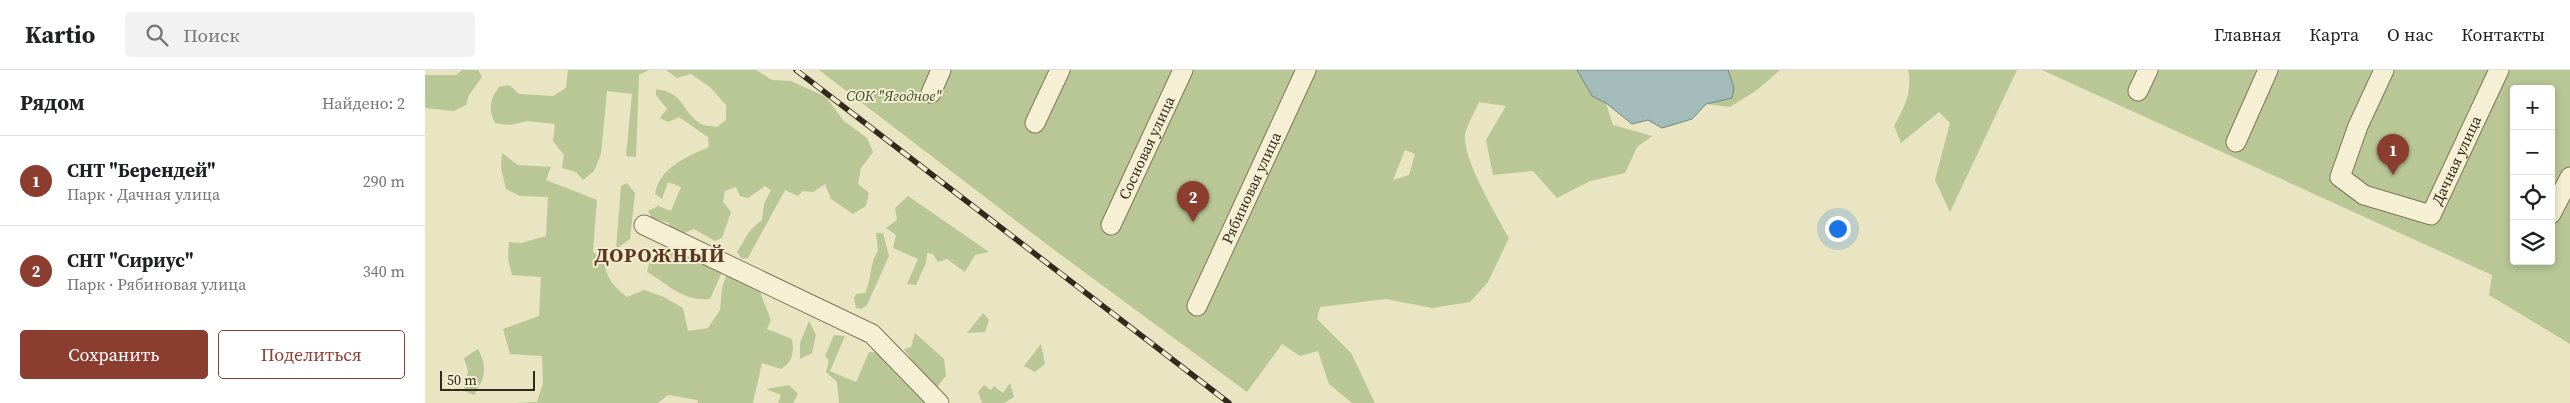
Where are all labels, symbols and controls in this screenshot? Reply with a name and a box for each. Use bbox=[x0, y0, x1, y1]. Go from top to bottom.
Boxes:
search box bbox=[125, 12, 475, 57]
text: Kartio bbox=[25, 18, 95, 51]
icon: search bbox=[143, 21, 171, 49]
text: Поиск bbox=[183, 22, 240, 48]
text: Главная bbox=[2214, 22, 2281, 47]
text: Карта bbox=[2309, 22, 2359, 47]
text: О нас bbox=[2387, 22, 2433, 47]
text: Контакты bbox=[2461, 22, 2545, 47]
park label: СОК "Ягодное" bbox=[846, 85, 942, 106]
map controls bbox=[2510, 85, 2555, 265]
button: + bbox=[2510, 85, 2555, 130]
text: Рядом bbox=[20, 88, 85, 117]
text: Найдено: 2 bbox=[322, 92, 405, 114]
street label: Сосновая улица bbox=[1113, 92, 1180, 203]
street label: Дачная улица bbox=[2426, 112, 2486, 208]
street label: Рябиновая улица bbox=[1216, 128, 1286, 247]
button: − bbox=[2510, 130, 2555, 175]
pin: 1 bbox=[2377, 134, 2409, 175]
text: СНТ "Берендей" bbox=[67, 157, 216, 183]
text: 1 bbox=[32, 170, 40, 192]
text: 290 m bbox=[363, 170, 405, 192]
button: locate bbox=[2510, 175, 2555, 220]
pin: 2 bbox=[1177, 181, 1209, 222]
text: Парк · Дачная улица bbox=[67, 183, 220, 205]
your location bbox=[1825, 216, 1851, 242]
button: layers bbox=[2510, 220, 2555, 265]
district label: ДОРОЖНЫЙ bbox=[594, 241, 726, 269]
text: СНТ "Сириус" bbox=[67, 247, 193, 273]
text: 2 bbox=[32, 260, 40, 282]
text: 340 m bbox=[363, 260, 405, 282]
text: Парк · Рябиновая улица bbox=[67, 273, 246, 295]
button: Сохранить bbox=[20, 330, 208, 379]
button: Поделиться bbox=[218, 330, 405, 379]
scale bar bbox=[440, 368, 535, 391]
text: 50 m bbox=[447, 370, 477, 390]

